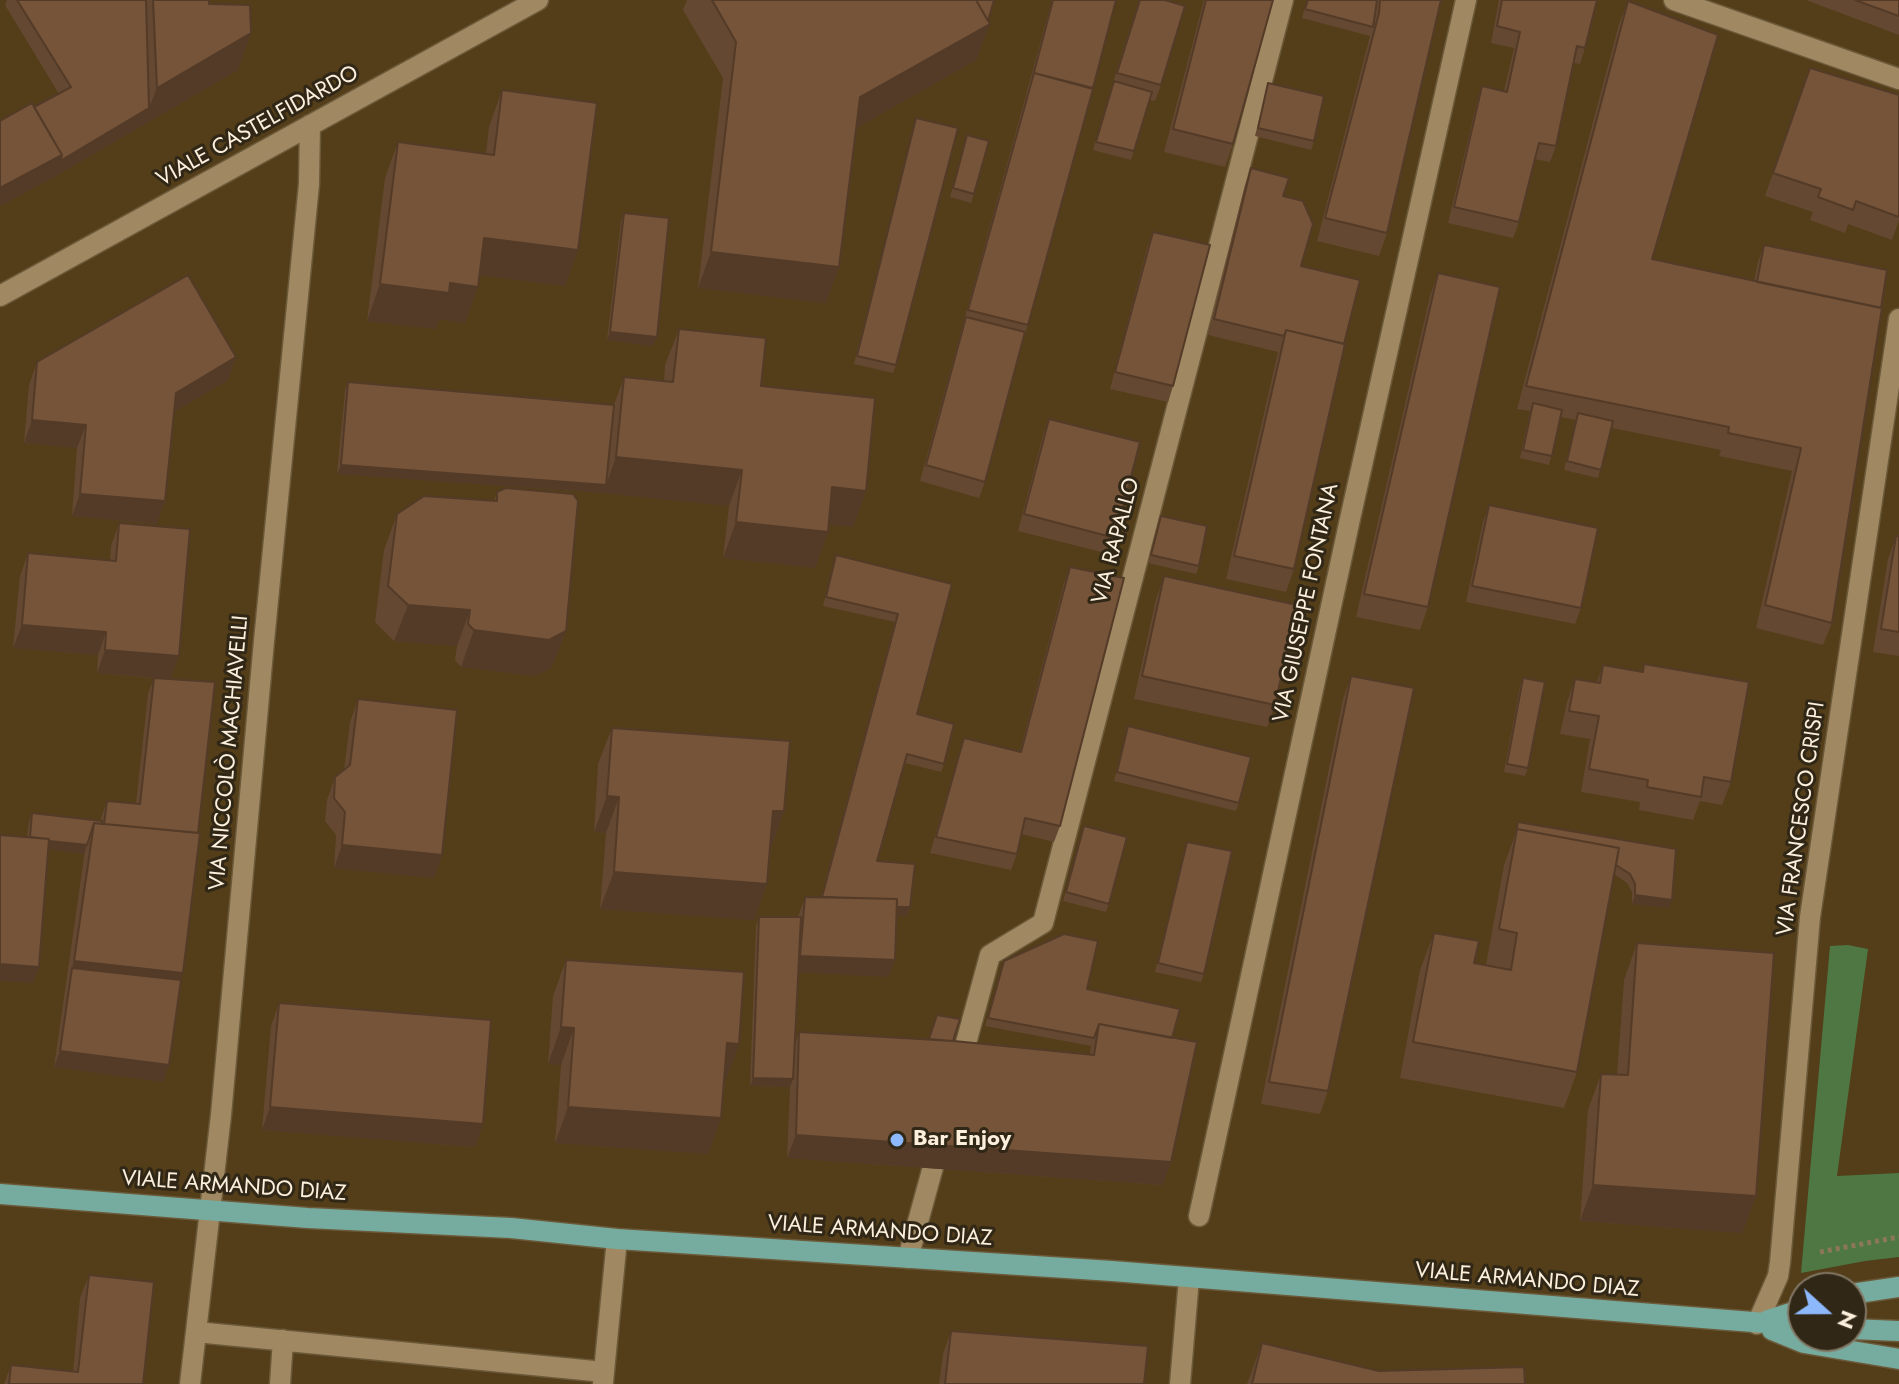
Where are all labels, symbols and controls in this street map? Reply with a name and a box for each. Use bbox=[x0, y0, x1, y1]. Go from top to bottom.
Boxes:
street label: VIALE CASTELFIDARDO bbox=[153, 61, 363, 193]
street label: VIA RAPALLO bbox=[1088, 475, 1146, 607]
street label: VIA GIUSEPPE FONTANA bbox=[1269, 481, 1345, 725]
street label: VIA NICCOLÒ MACHIAVELLI bbox=[205, 614, 255, 892]
street label: VIA FRANCESCO CRISPI bbox=[1772, 700, 1832, 938]
place label: Bar Enjoy bbox=[913, 1127, 1011, 1153]
marker: Bar Enjoy bbox=[888, 1131, 906, 1149]
street label: VIALE ARMANDO DIAZ bbox=[121, 1166, 347, 1208]
street label: VIALE ARMANDO DIAZ bbox=[767, 1211, 993, 1253]
street label: VIALE ARMANDO DIAZ bbox=[1414, 1258, 1640, 1304]
north arrow bbox=[1787, 1272, 1867, 1352]
text: N bbox=[1829, 1306, 1866, 1334]

